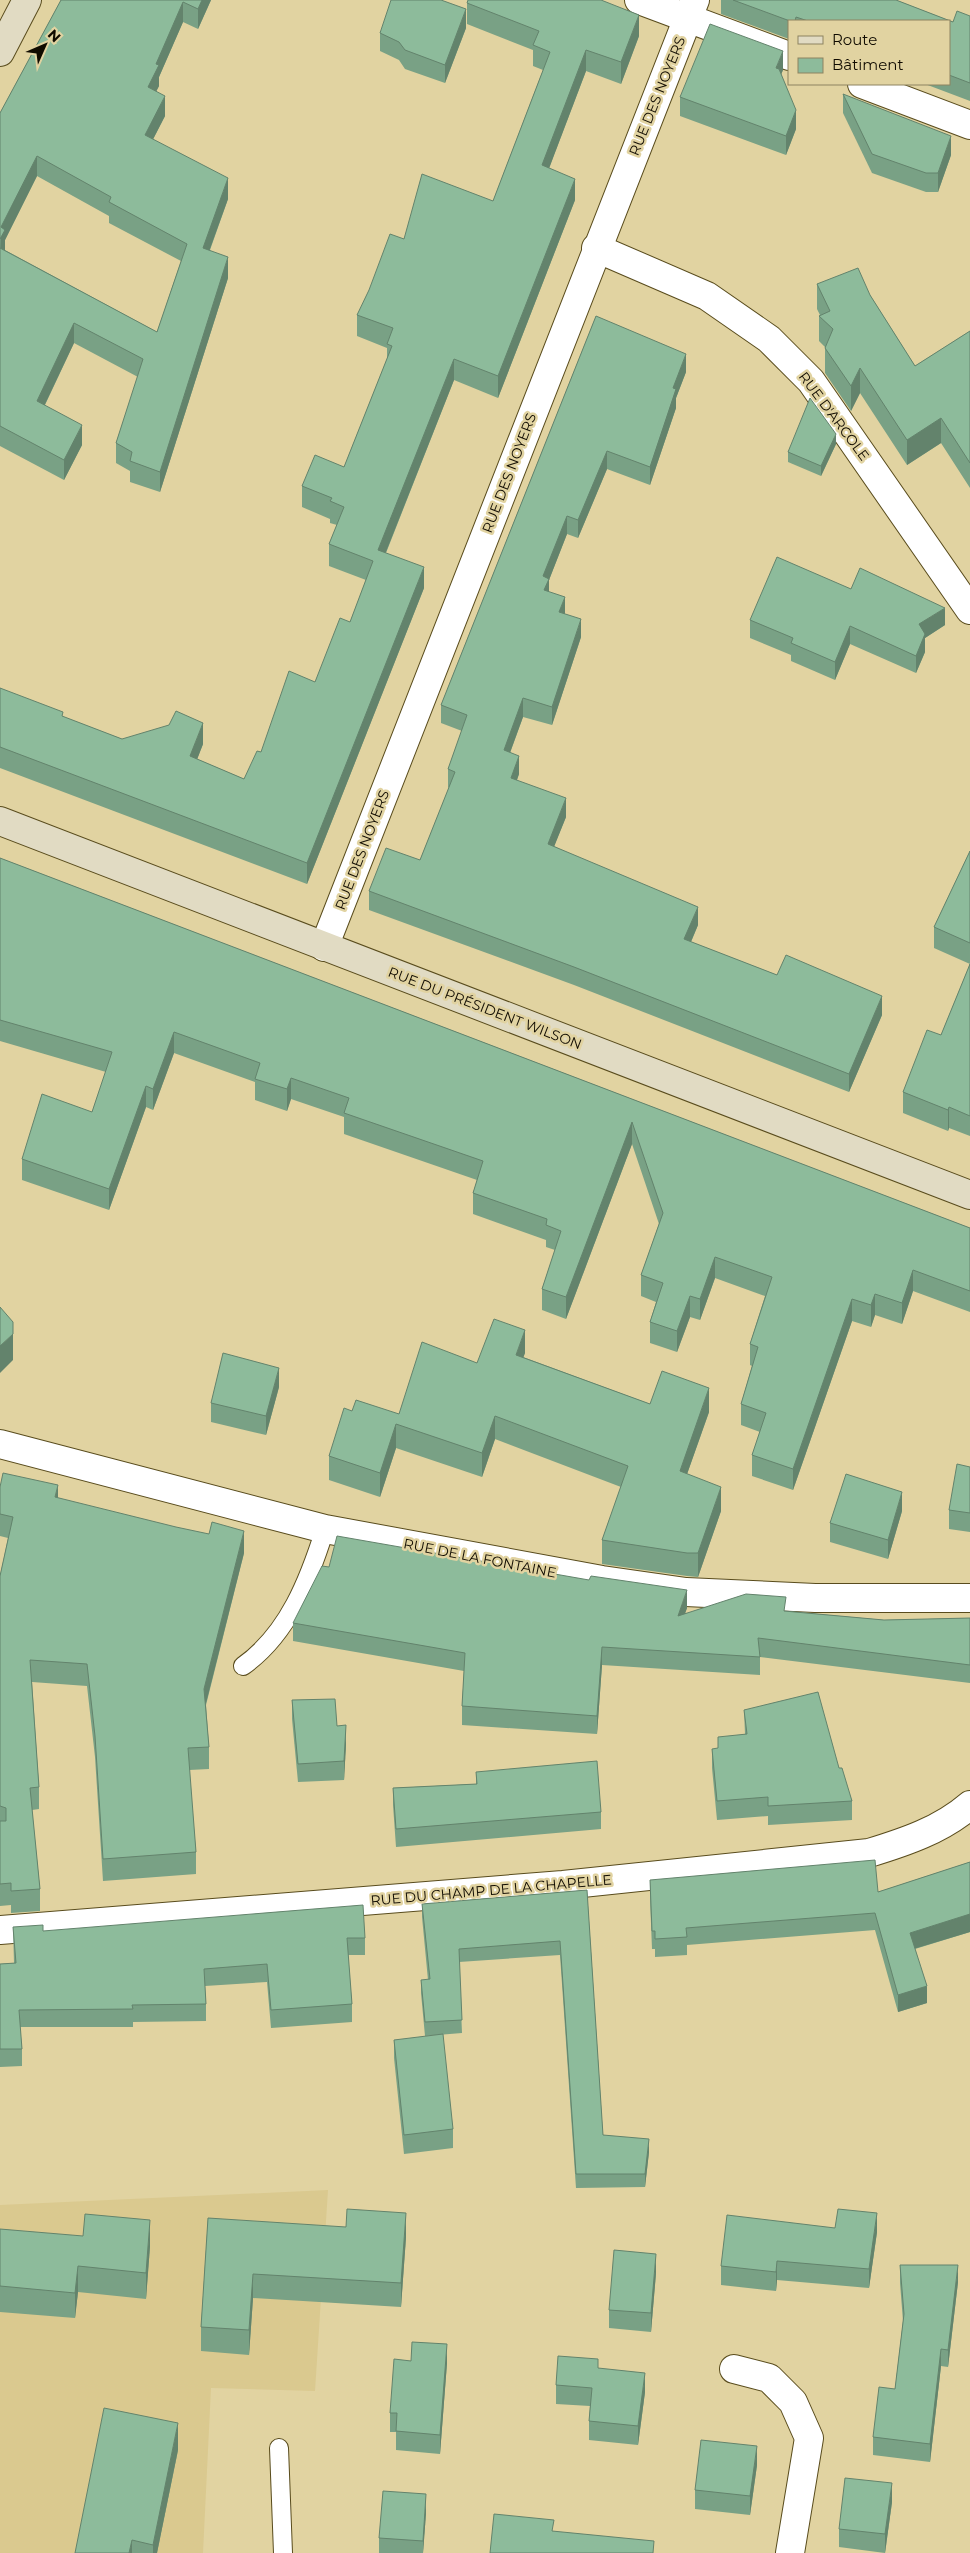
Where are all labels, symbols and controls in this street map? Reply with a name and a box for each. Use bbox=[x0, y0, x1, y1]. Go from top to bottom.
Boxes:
north arrow bbox=[20, 20, 70, 70]
legend bbox=[788, 20, 950, 85]
text: N bbox=[44, 25, 65, 46]
text: Route bbox=[832, 30, 877, 49]
street label: RUE DES NOYERS bbox=[625, 34, 689, 158]
text: Bâtiment bbox=[832, 55, 904, 74]
street label: RUE D'ARCOLE bbox=[795, 368, 873, 464]
street label: RUE DES NOYERS bbox=[478, 411, 540, 535]
street label: RUE DES NOYERS bbox=[331, 788, 393, 912]
street label: RUE DU PRÉSIDENT WILSON bbox=[385, 963, 585, 1053]
street label: RUE DE LA FONTAINE bbox=[402, 1534, 558, 1582]
street label: RUE DU CHAMP DE LA CHAPELLE bbox=[370, 1870, 612, 1910]

